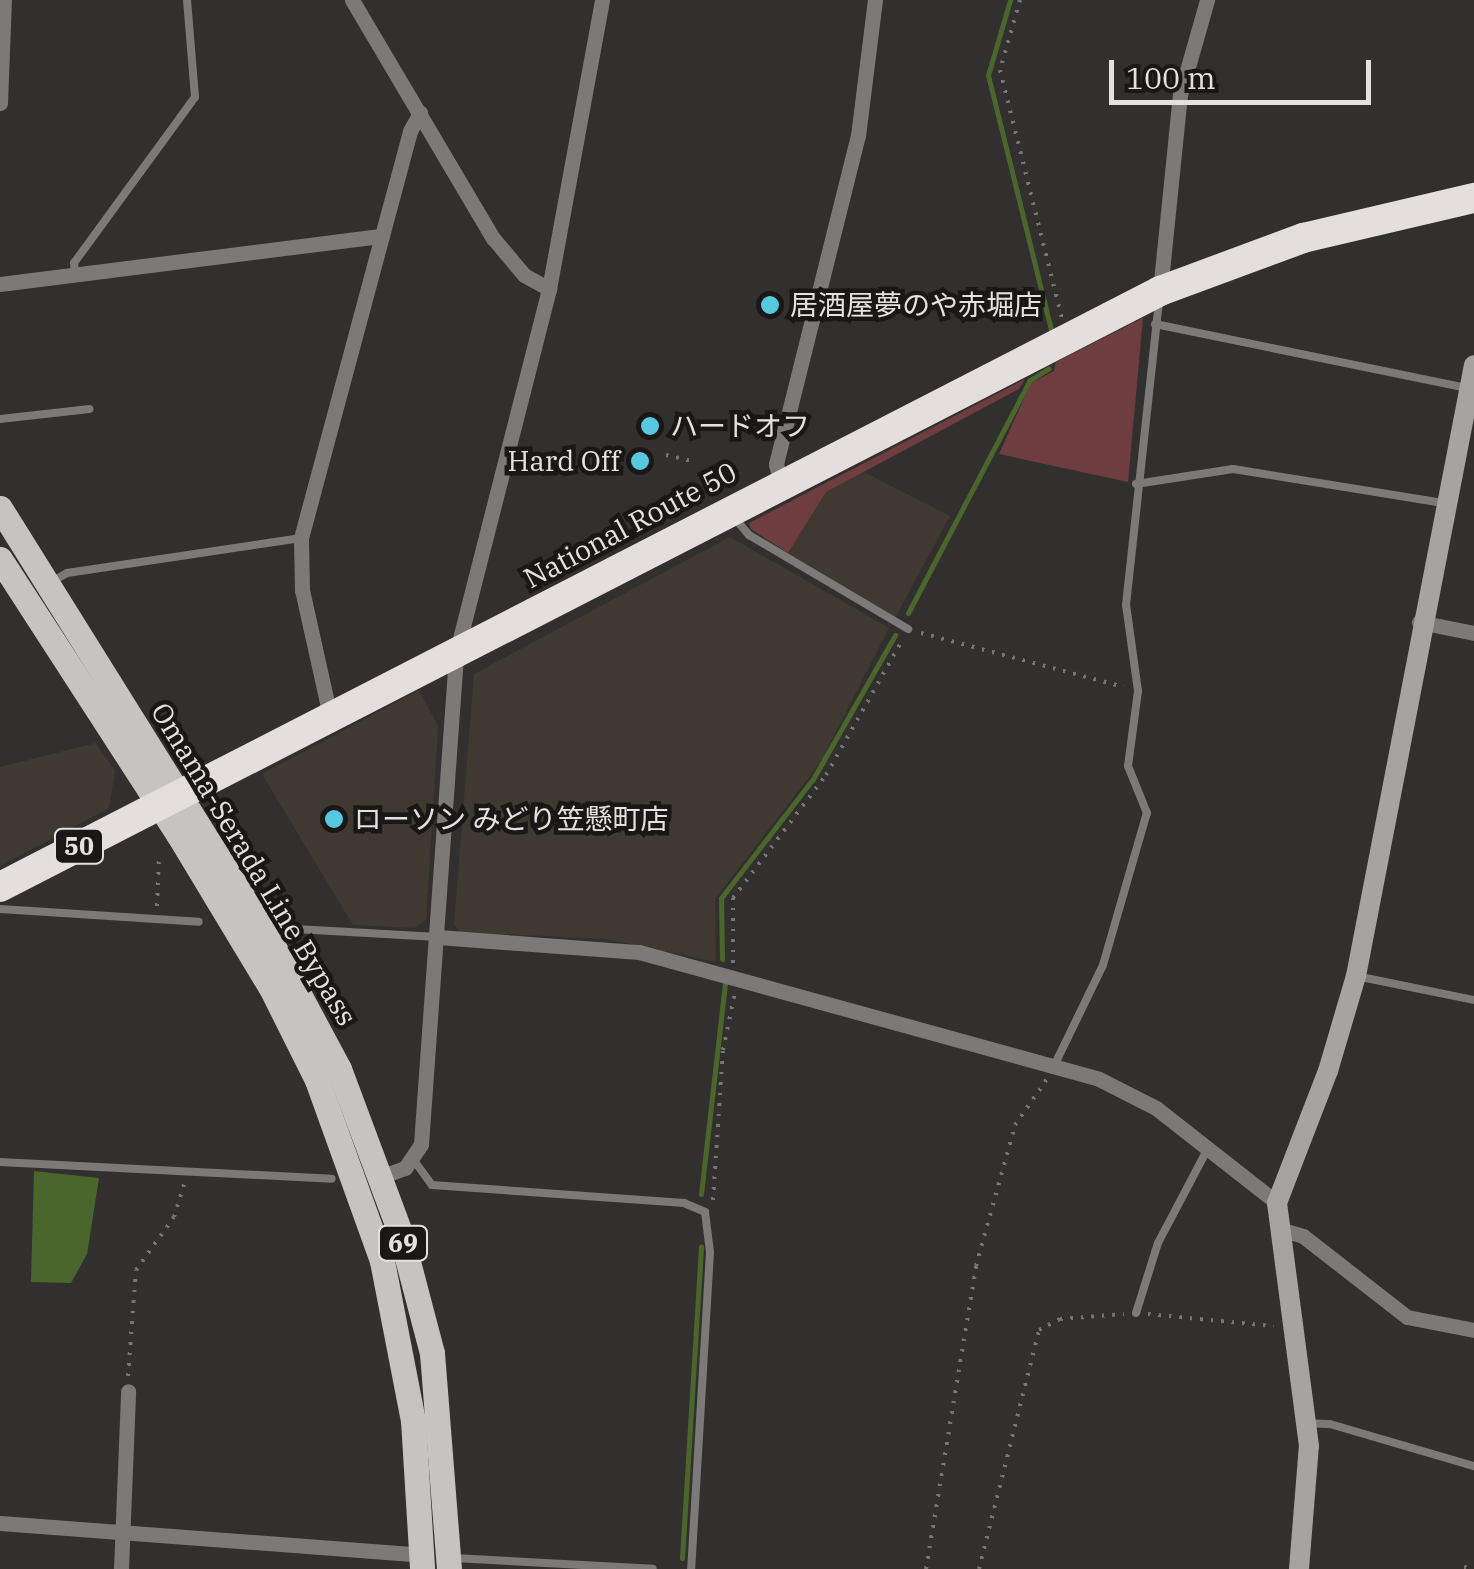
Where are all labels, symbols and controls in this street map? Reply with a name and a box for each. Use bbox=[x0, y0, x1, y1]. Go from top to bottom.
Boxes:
scale bar bbox=[1114, 40, 1376, 102]
text: 100 m bbox=[1126, 58, 1216, 97]
place label: 居酒屋夢のや赤堀店 bbox=[790, 288, 1042, 322]
marker: 居酒屋夢のや赤堀店 bbox=[759, 294, 781, 316]
place label: ハードオフ bbox=[670, 409, 810, 443]
marker: ハードオフ bbox=[639, 415, 661, 437]
place label: Hard Off bbox=[508, 444, 620, 478]
marker: Hard Off bbox=[629, 450, 651, 472]
street label: National Route 50 bbox=[518, 455, 742, 595]
street label: Omama-Serada Line Bypass bbox=[144, 696, 364, 1032]
place label: ローソン みどり笠懸町店 bbox=[354, 802, 668, 836]
marker: ローソン みどり笠懸町店 bbox=[323, 808, 345, 830]
road number: 50 bbox=[54, 826, 104, 866]
road number: 69 bbox=[378, 1223, 428, 1263]

